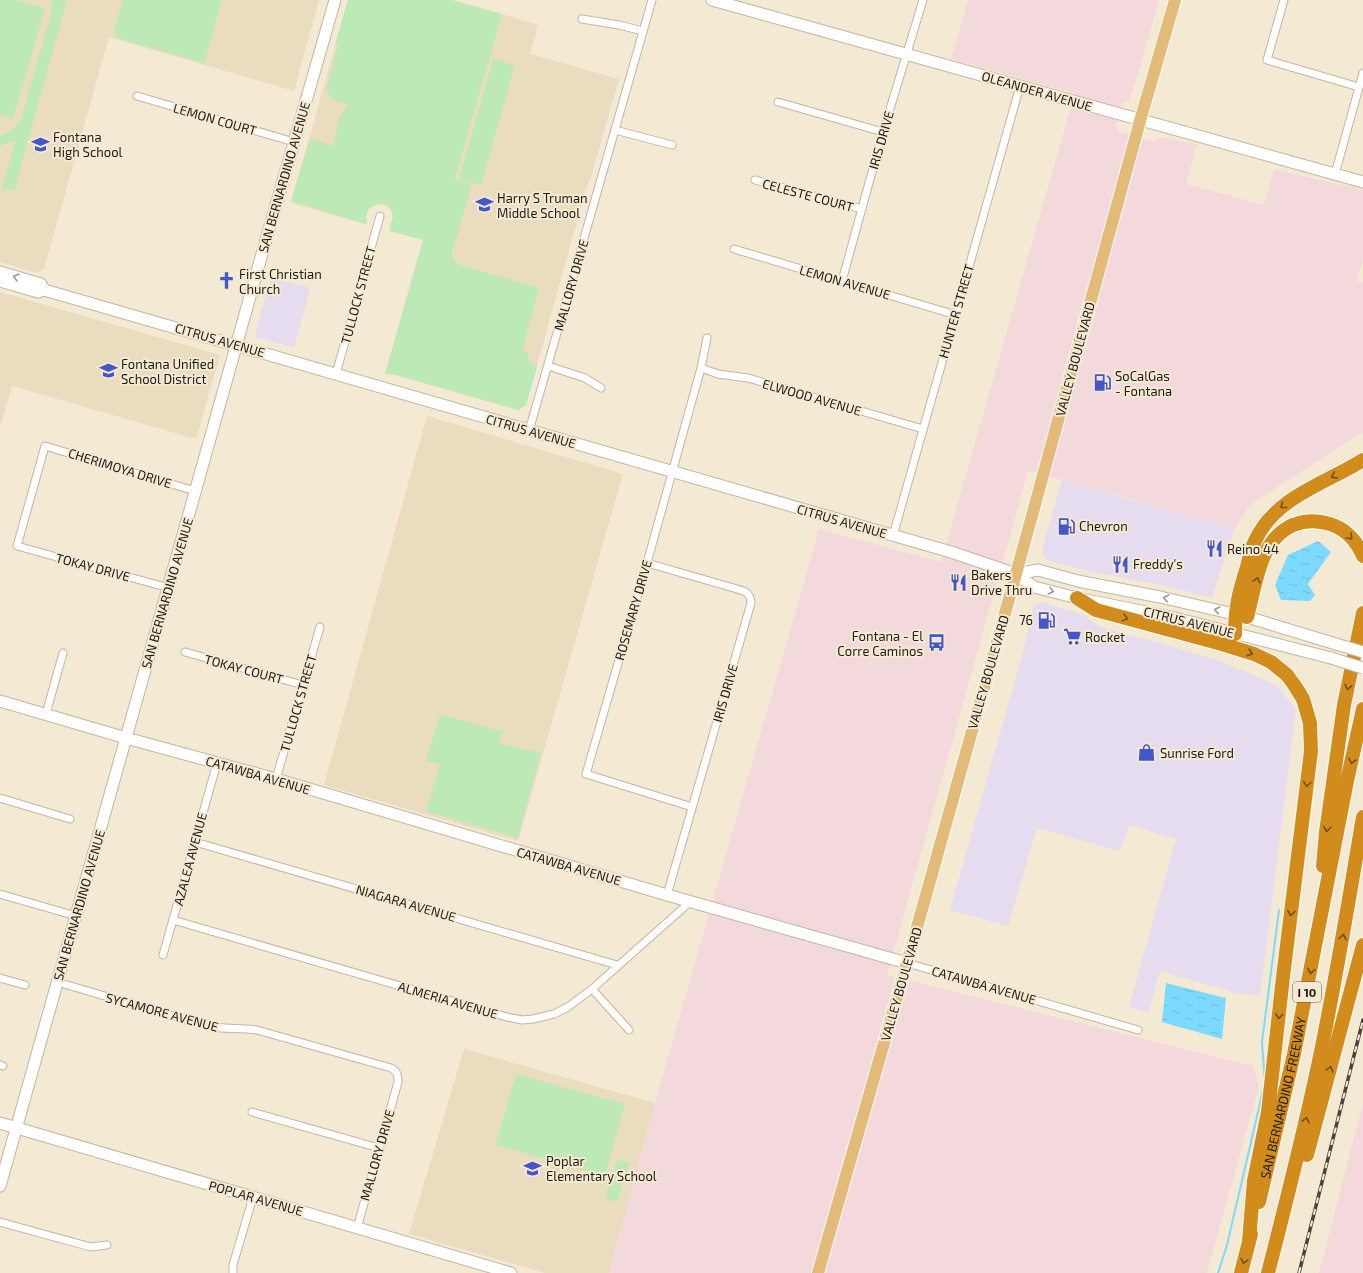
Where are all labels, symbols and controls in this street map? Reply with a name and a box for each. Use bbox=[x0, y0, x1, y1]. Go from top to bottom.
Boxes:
street label: OLEANDER AVENUE bbox=[980, 68, 1094, 114]
street label: LEMON COURT bbox=[171, 99, 259, 139]
street label: SAN BERNARDINO AVENUE bbox=[255, 100, 313, 254]
street label: IRIS DRIVE bbox=[865, 109, 897, 171]
place label: Fontana High School bbox=[53, 129, 123, 160]
school or university icon: Fontana High School bbox=[30, 134, 50, 154]
street label: CELESTE COURT bbox=[761, 175, 856, 215]
place label: Harry S Truman Middle School bbox=[497, 190, 588, 221]
school or university icon: Harry S Truman Middle School bbox=[474, 195, 494, 215]
street label: MALLORY DRIVE bbox=[550, 237, 592, 333]
street label: TULLOCK STREET bbox=[337, 244, 379, 346]
street label: LEMON AVENUE bbox=[798, 261, 892, 303]
street label: HUNTER STREET bbox=[935, 262, 977, 360]
place label: First Christian Church bbox=[239, 266, 322, 297]
church icon: First Christian Church bbox=[216, 271, 236, 291]
one-way arrow bbox=[13, 273, 20, 282]
street label: VALLEY BOULEVARD bbox=[1052, 300, 1098, 418]
street label: CITRUS AVENUE bbox=[173, 320, 267, 360]
place label: Fontana Unified School District bbox=[121, 356, 214, 387]
school or university icon: Fontana Unified School District bbox=[98, 361, 118, 381]
place label: SoCalGas - Fontana bbox=[1115, 368, 1172, 399]
fuel station icon: SoCalGas - Fontana bbox=[1092, 373, 1112, 393]
street label: ELWOOD AVENUE bbox=[761, 375, 863, 419]
street label: CITRUS AVENUE bbox=[484, 411, 578, 451]
street label: CHERIMOYA DRIVE bbox=[66, 445, 174, 491]
one-way arrow bbox=[1331, 471, 1338, 479]
street label: CITRUS AVENUE bbox=[795, 501, 889, 541]
one-way arrow bbox=[1281, 501, 1288, 508]
street label: SAN BERNARDINO AVENUE bbox=[138, 516, 196, 670]
fuel station icon: Chevron bbox=[1056, 516, 1076, 536]
place label: Chevron bbox=[1079, 518, 1128, 534]
one-way arrow bbox=[1345, 532, 1353, 540]
restaurant icon: Reino 44 bbox=[1204, 539, 1224, 559]
place label: Reino 44 bbox=[1227, 541, 1279, 557]
street label: TOKAY DRIVE bbox=[54, 549, 132, 585]
restaurant icon: Freddy's bbox=[1110, 554, 1130, 574]
place label: Freddy's bbox=[1133, 556, 1183, 572]
street label: ROSEMARY DRIVE bbox=[611, 558, 655, 662]
place label: Bakers Drive Thru bbox=[971, 567, 1032, 598]
restaurant icon: Bakers Drive Thru bbox=[948, 572, 968, 592]
one-way arrow bbox=[1253, 576, 1261, 583]
one-way arrow bbox=[1047, 586, 1054, 595]
one-way arrow bbox=[1163, 595, 1169, 603]
street label: CITRUS AVENUE bbox=[1142, 603, 1236, 641]
one-way arrow bbox=[1214, 607, 1220, 615]
fuel station icon: 76 bbox=[1036, 610, 1056, 630]
place label: 76 bbox=[1019, 612, 1033, 628]
street label: VALLEY BOULEVARD bbox=[964, 613, 1012, 731]
one-way arrow bbox=[1121, 613, 1128, 622]
supermarket icon: Rocket bbox=[1062, 627, 1082, 647]
place label: Fontana - El Corre Caminos bbox=[837, 628, 923, 659]
place label: Rocket bbox=[1085, 629, 1125, 645]
bus stop icon: Fontana - El Corre Caminos bbox=[926, 633, 946, 653]
one-way arrow bbox=[1247, 649, 1254, 657]
street label: TOKAY COURT bbox=[203, 651, 286, 687]
street label: TULLOCK STREET bbox=[276, 652, 320, 754]
street label: IRIS DRIVE bbox=[709, 662, 741, 724]
one-way arrow bbox=[1344, 684, 1352, 690]
shop icon: Sunrise Ford bbox=[1137, 743, 1157, 763]
place label: Sunrise Ford bbox=[1160, 745, 1234, 761]
street label: CATAWBA AVENUE bbox=[204, 752, 312, 798]
one-way arrow bbox=[1348, 758, 1356, 764]
one-way arrow bbox=[1303, 781, 1312, 787]
street label: AZALEA AVENUE bbox=[170, 811, 210, 907]
one-way arrow bbox=[1322, 826, 1331, 833]
street label: SAN BERNARDINO AVENUE bbox=[50, 828, 108, 982]
street label: CATAWBA AVENUE bbox=[515, 843, 623, 889]
street label: NIAGARA AVENUE bbox=[354, 881, 458, 925]
one-way arrow bbox=[1287, 910, 1296, 916]
street label: VALLEY BOULEVARD bbox=[877, 925, 925, 1043]
one-way arrow bbox=[1338, 934, 1346, 940]
street label: CATAWBA AVENUE bbox=[930, 962, 1038, 1008]
one-way arrow bbox=[1307, 968, 1315, 974]
street label: ALMERIA AVENUE bbox=[396, 978, 500, 1022]
road number: I 10 bbox=[1293, 982, 1321, 1002]
street label: SYCAMORE AVENUE bbox=[104, 989, 220, 1035]
one-way arrow bbox=[1275, 1013, 1284, 1019]
street label: SAN BERNARDINO FREEWAY bbox=[1257, 1015, 1309, 1180]
one-way arrow bbox=[1325, 1066, 1334, 1073]
street label: MALLORY DRIVE bbox=[356, 1107, 398, 1203]
one-way arrow bbox=[1301, 1117, 1309, 1123]
place label: Poplar Elementary School bbox=[546, 1153, 657, 1184]
school or university icon: Poplar Elementary School bbox=[523, 1158, 543, 1178]
street label: POPLAR AVENUE bbox=[207, 1177, 305, 1219]
one-way arrow bbox=[1240, 1258, 1249, 1265]

